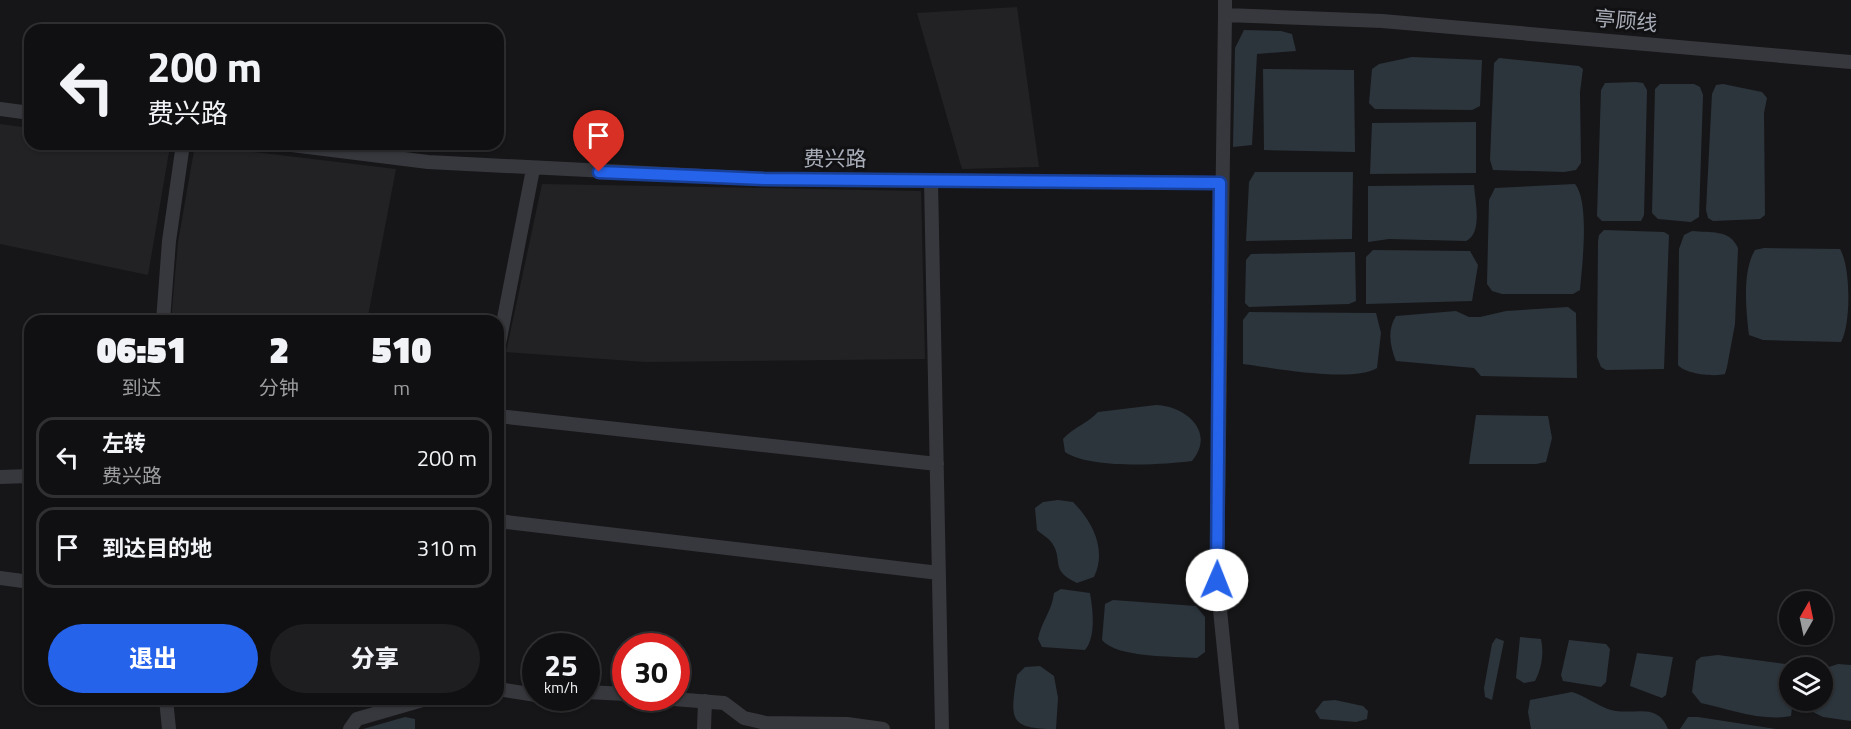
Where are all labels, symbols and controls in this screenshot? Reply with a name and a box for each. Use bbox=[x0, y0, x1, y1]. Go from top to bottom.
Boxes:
street label: 亭顾线 bbox=[1593, 1, 1659, 39]
text: 200 m bbox=[147, 34, 262, 98]
icon: left bbox=[48, 48, 126, 126]
text: 费兴路 bbox=[147, 92, 228, 133]
pin bbox=[573, 110, 624, 172]
icon: arrive bbox=[582, 119, 615, 152]
street label: 费兴路 bbox=[804, 142, 867, 174]
text: 06:51 bbox=[97, 322, 186, 377]
text: 2 bbox=[269, 322, 289, 377]
text: 510 bbox=[372, 322, 431, 377]
text: 到达 bbox=[122, 372, 162, 403]
text: 分钟 bbox=[259, 372, 299, 403]
text: m bbox=[393, 372, 410, 403]
text: 左转 bbox=[102, 426, 146, 460]
icon: left bbox=[51, 441, 84, 474]
text: 200 m bbox=[417, 441, 477, 475]
text: 费兴路 bbox=[102, 460, 162, 491]
icon: arrive bbox=[51, 531, 84, 564]
text: 到达目的地 bbox=[102, 531, 212, 565]
text: 310 m bbox=[417, 531, 477, 565]
position arrow bbox=[1185, 548, 1249, 612]
north arrow bbox=[1779, 591, 1833, 645]
map controls bbox=[1779, 591, 1833, 711]
button: 退出 bbox=[48, 624, 258, 693]
button: 分享 bbox=[270, 624, 480, 693]
speed limit sign: 30 bbox=[612, 633, 690, 711]
text: 25 bbox=[544, 642, 578, 688]
button: layers bbox=[1779, 657, 1833, 711]
text: km/h bbox=[544, 676, 578, 699]

